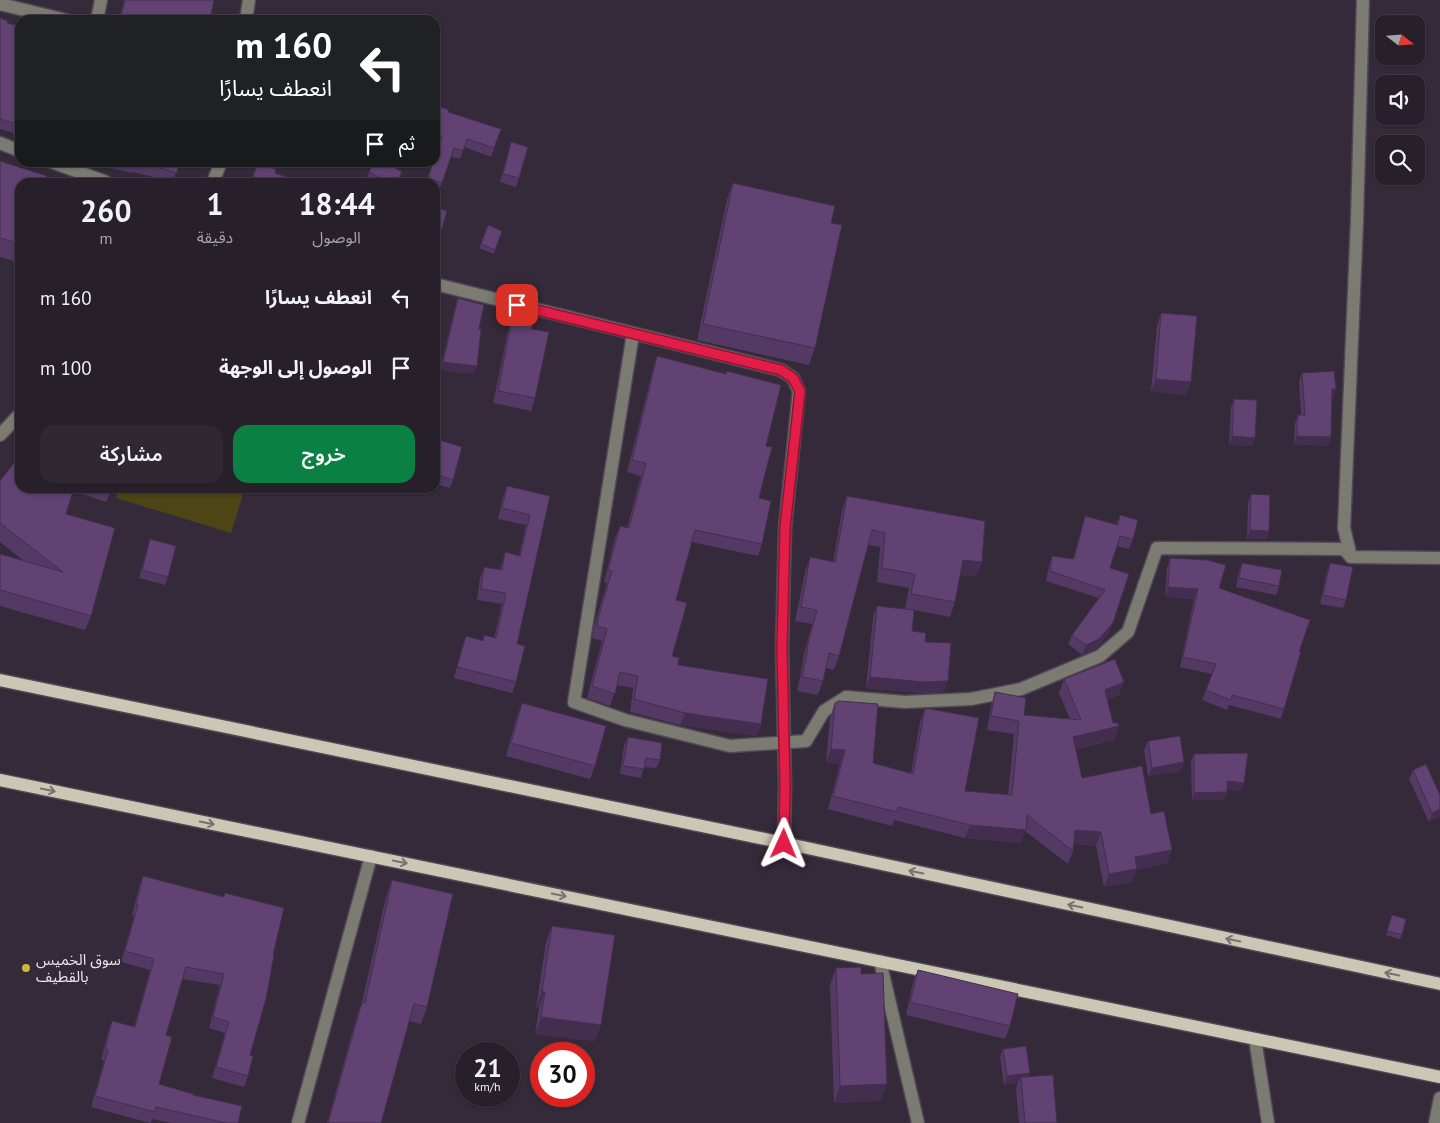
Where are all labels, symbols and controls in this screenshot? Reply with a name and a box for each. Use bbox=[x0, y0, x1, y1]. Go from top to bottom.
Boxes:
north arrow bbox=[1375, 15, 1425, 65]
map controls bbox=[1375, 15, 1425, 185]
text: 160 m bbox=[235, 22, 332, 68]
icon: left bbox=[350, 35, 415, 100]
text: انعطف يسارًا bbox=[219, 74, 332, 102]
button: sound bbox=[1375, 75, 1425, 125]
icon: arrive bbox=[361, 130, 389, 158]
text: ثم bbox=[399, 131, 415, 155]
button: search bbox=[1375, 135, 1425, 185]
text: 1 bbox=[206, 184, 223, 223]
text: 18:44 bbox=[299, 184, 375, 223]
text: 260 bbox=[80, 191, 131, 230]
text: دقيقة bbox=[197, 227, 233, 247]
text: الوصول bbox=[312, 227, 361, 247]
text: m bbox=[99, 228, 112, 248]
icon: left bbox=[387, 284, 415, 312]
pin bbox=[496, 284, 538, 326]
text: انعطف يسارًا bbox=[265, 285, 372, 309]
text: 160 m bbox=[40, 286, 92, 310]
icon: arrive bbox=[503, 291, 531, 319]
icon: arrive bbox=[387, 354, 415, 382]
text: الوصول إلى الوجهة bbox=[219, 355, 372, 379]
text: 100 m bbox=[40, 356, 92, 380]
button: مشاركة bbox=[40, 425, 223, 483]
button: خروج bbox=[233, 425, 415, 483]
one-way arrow bbox=[39, 785, 55, 795]
position arrow bbox=[757, 817, 809, 869]
one-way arrow bbox=[198, 818, 214, 828]
one-way arrow bbox=[392, 858, 408, 868]
one-way arrow bbox=[908, 866, 924, 876]
one-way arrow bbox=[551, 891, 567, 901]
one-way arrow bbox=[1067, 900, 1083, 910]
one-way arrow bbox=[1226, 934, 1242, 944]
place label: سوق الخميس بالقطيف bbox=[36, 950, 121, 986]
marker: سوق الخميس بالقطيف bbox=[20, 962, 32, 974]
one-way arrow bbox=[1385, 969, 1401, 978]
speed limit sign: 30 bbox=[530, 1042, 595, 1107]
text: 21 bbox=[473, 1052, 502, 1084]
text: km/h bbox=[474, 1079, 501, 1094]

